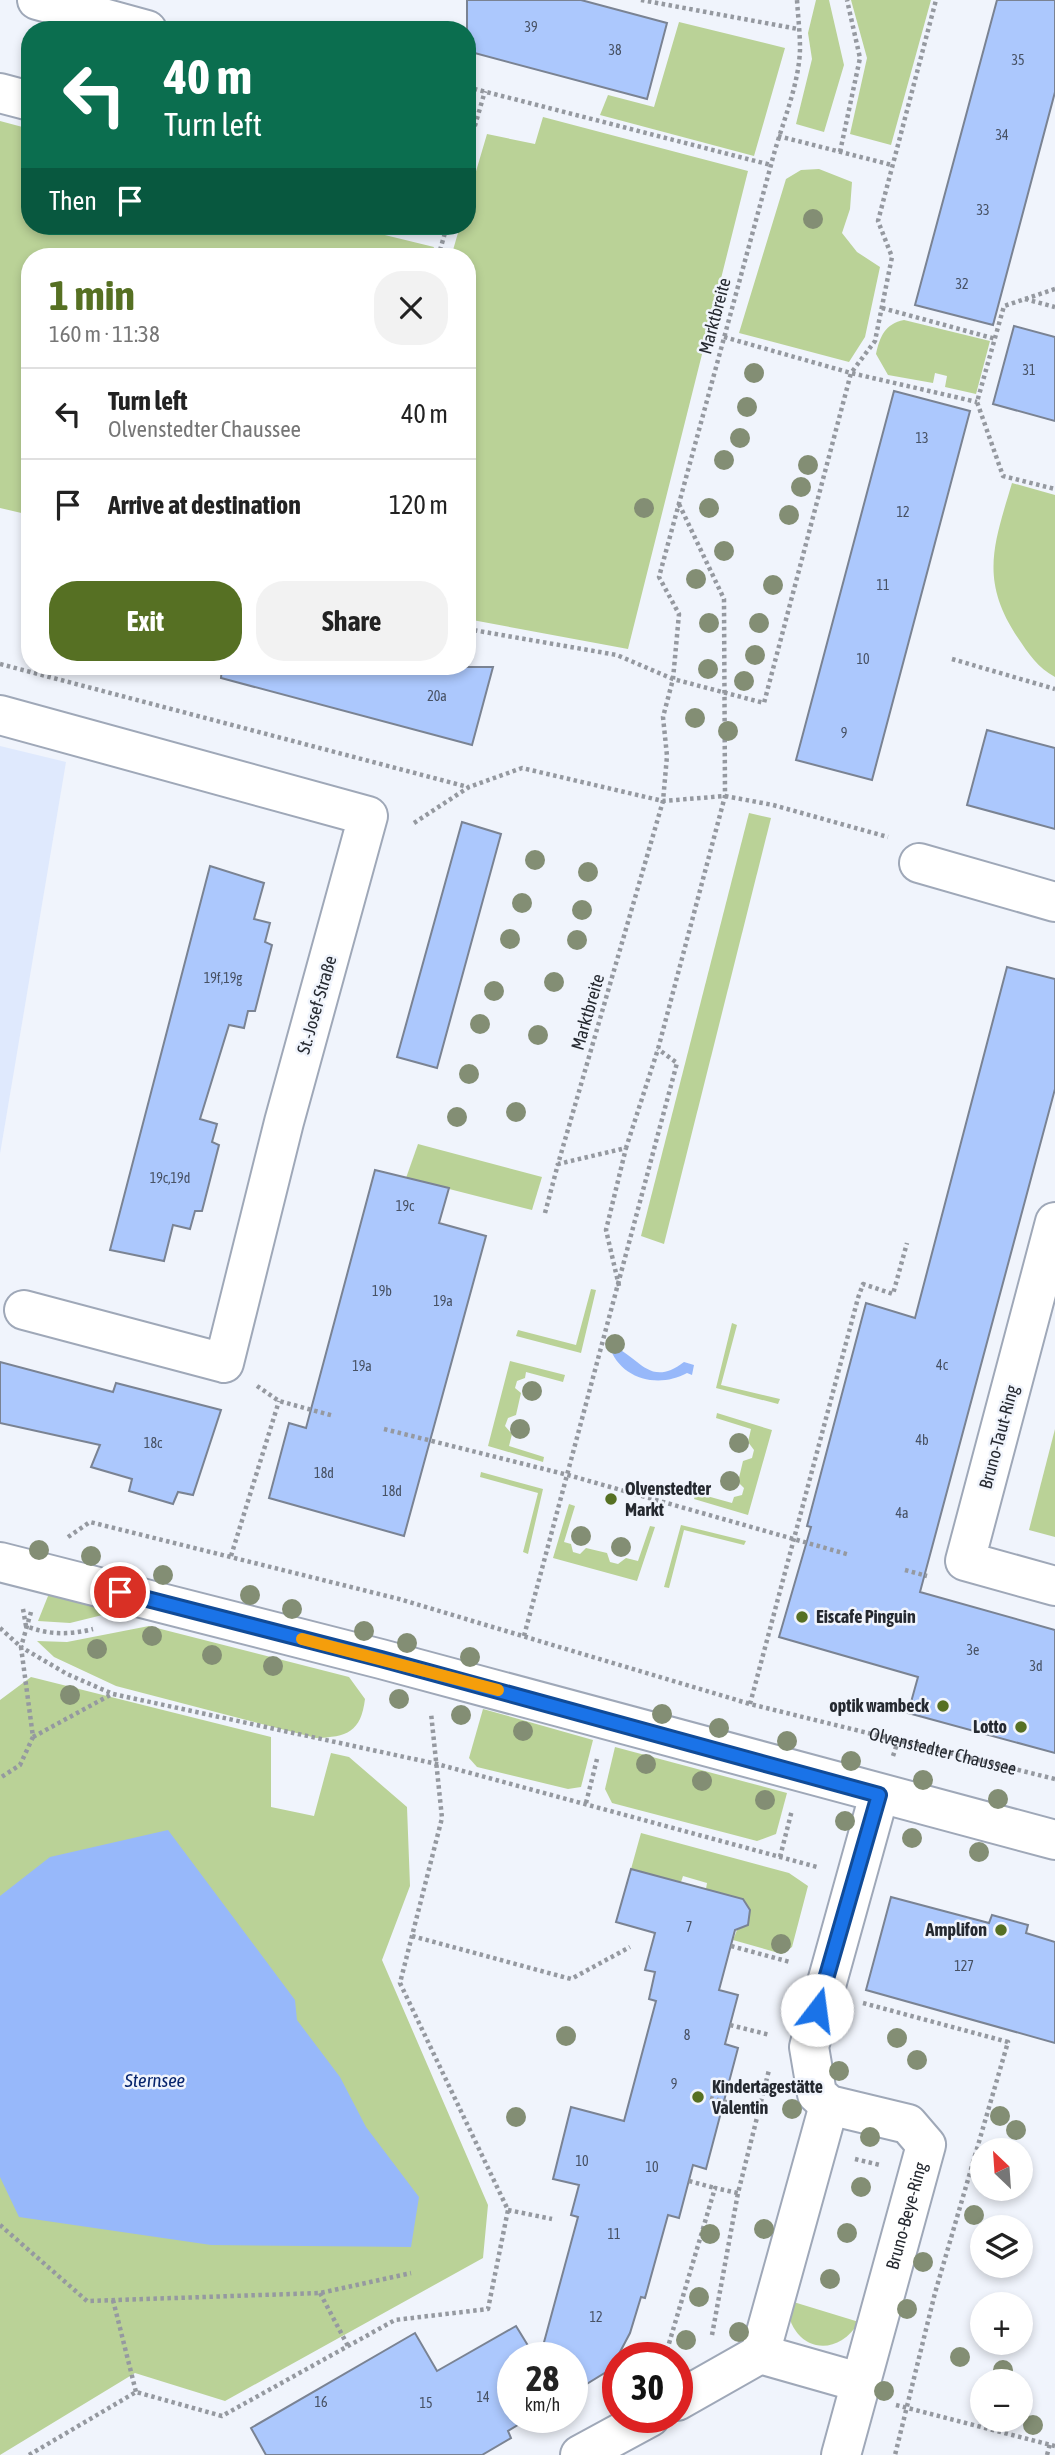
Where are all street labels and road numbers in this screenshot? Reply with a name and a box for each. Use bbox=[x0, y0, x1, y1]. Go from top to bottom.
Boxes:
street label: Marktbreite bbox=[694, 275, 735, 356]
street label: St.-Josef-Straße bbox=[292, 953, 341, 1056]
street label: Marktbreite bbox=[567, 971, 608, 1052]
street label: Bruno-Taut-Ring bbox=[975, 1383, 1022, 1491]
street label: Olvenstedter Chaussee bbox=[867, 1723, 1019, 1779]
street label: Bruno-Beye-Ring bbox=[881, 2159, 931, 2272]

